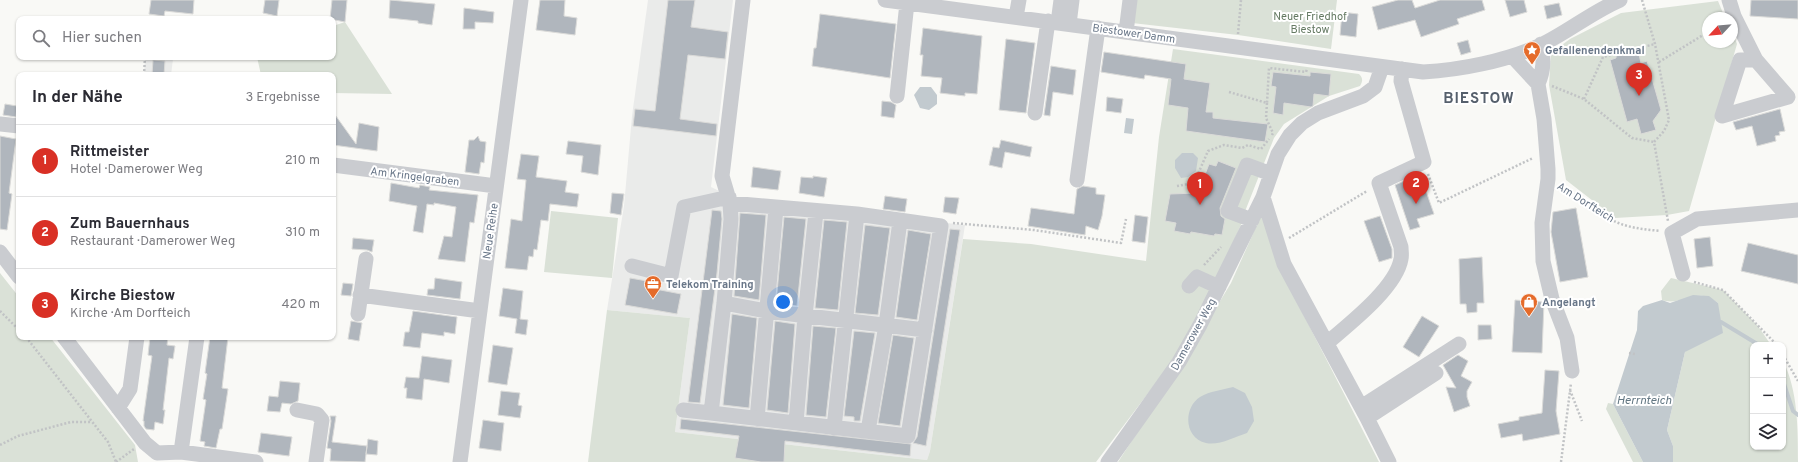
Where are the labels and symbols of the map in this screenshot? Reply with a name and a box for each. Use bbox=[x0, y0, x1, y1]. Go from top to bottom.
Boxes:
park label: Neuer Friedhof Biestow bbox=[1273, 10, 1347, 37]
north arrow bbox=[1702, 12, 1738, 48]
street label: Biestower Damm bbox=[1091, 21, 1176, 47]
place icon: Gefallenendenkmal bbox=[1522, 40, 1542, 65]
place label: Gefallenendenkmal bbox=[1545, 44, 1645, 58]
pin: 3 bbox=[1626, 63, 1652, 96]
district label: BIESTOW bbox=[1443, 90, 1515, 109]
street label: Am Kringelgraben bbox=[370, 165, 460, 189]
pin: 2 bbox=[1403, 171, 1429, 204]
pin: 1 bbox=[1187, 172, 1213, 205]
street label: Am Dorfteich bbox=[1554, 180, 1617, 226]
street label: Neue Reihe bbox=[480, 202, 502, 260]
office icon: Telekom Training bbox=[643, 274, 663, 299]
place label: Telekom Training bbox=[666, 278, 754, 292]
your location bbox=[773, 292, 793, 312]
shop icon: Angelangt bbox=[1519, 292, 1539, 317]
street label: Damerower Weg bbox=[1168, 296, 1220, 373]
place label: Angelangt bbox=[1542, 296, 1595, 310]
water label: Herrnteich bbox=[1616, 393, 1672, 409]

